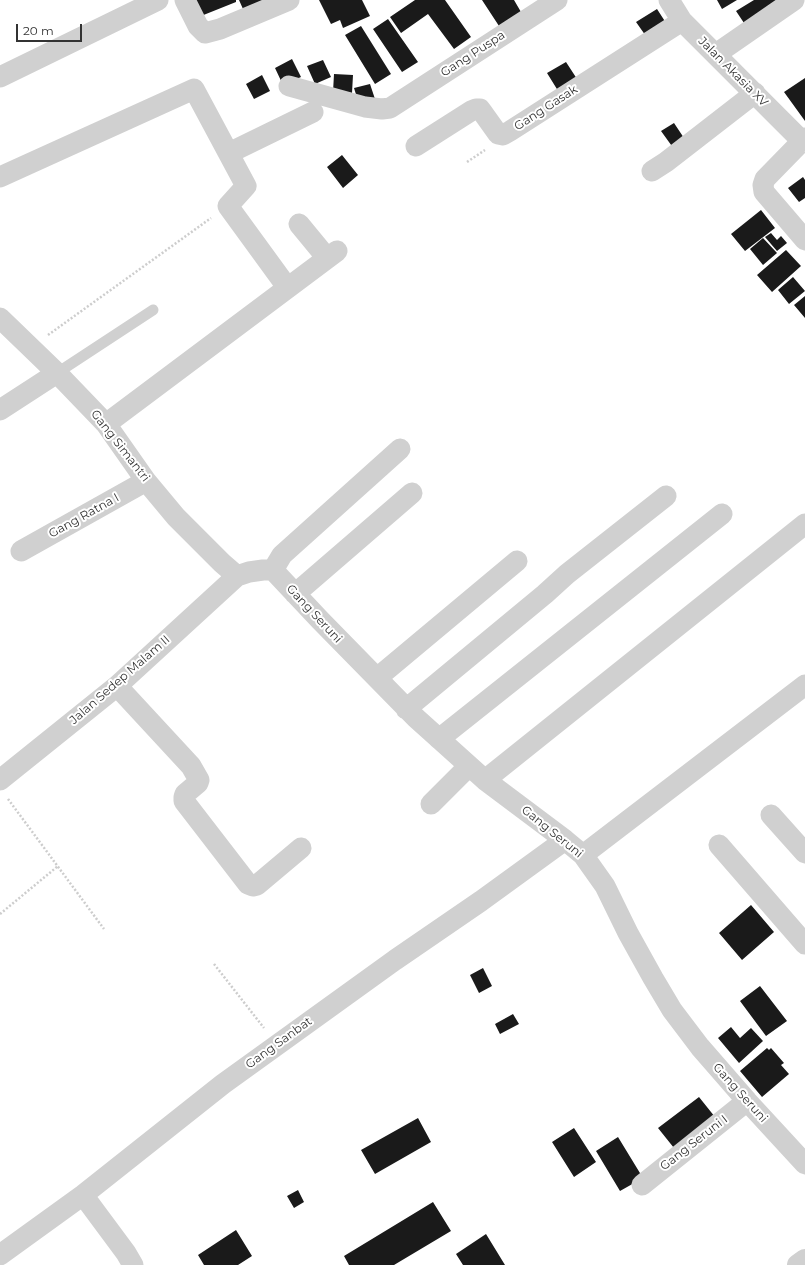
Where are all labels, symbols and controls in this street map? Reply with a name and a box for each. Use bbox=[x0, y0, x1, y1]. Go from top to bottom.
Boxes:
scale bar bbox=[18, 16, 84, 42]
text: 20 m bbox=[23, 23, 54, 38]
street label: Gang Puspa bbox=[438, 28, 508, 80]
street label: Jalan Akasia XV bbox=[695, 34, 771, 110]
street label: Gang Gasak bbox=[512, 82, 580, 134]
street label: Gang Simantri bbox=[87, 407, 153, 485]
street label: Gang Ratna I bbox=[46, 491, 122, 541]
street label: Gang Seruni bbox=[283, 582, 345, 646]
street label: Jalan Sedep Malam II bbox=[67, 633, 173, 727]
street label: Gang Seruni bbox=[518, 803, 586, 861]
street label: Gang Sanbat bbox=[243, 1014, 315, 1072]
street label: Gang Seruni bbox=[710, 1060, 770, 1126]
street label: Gang Seruni I bbox=[657, 1112, 731, 1174]

